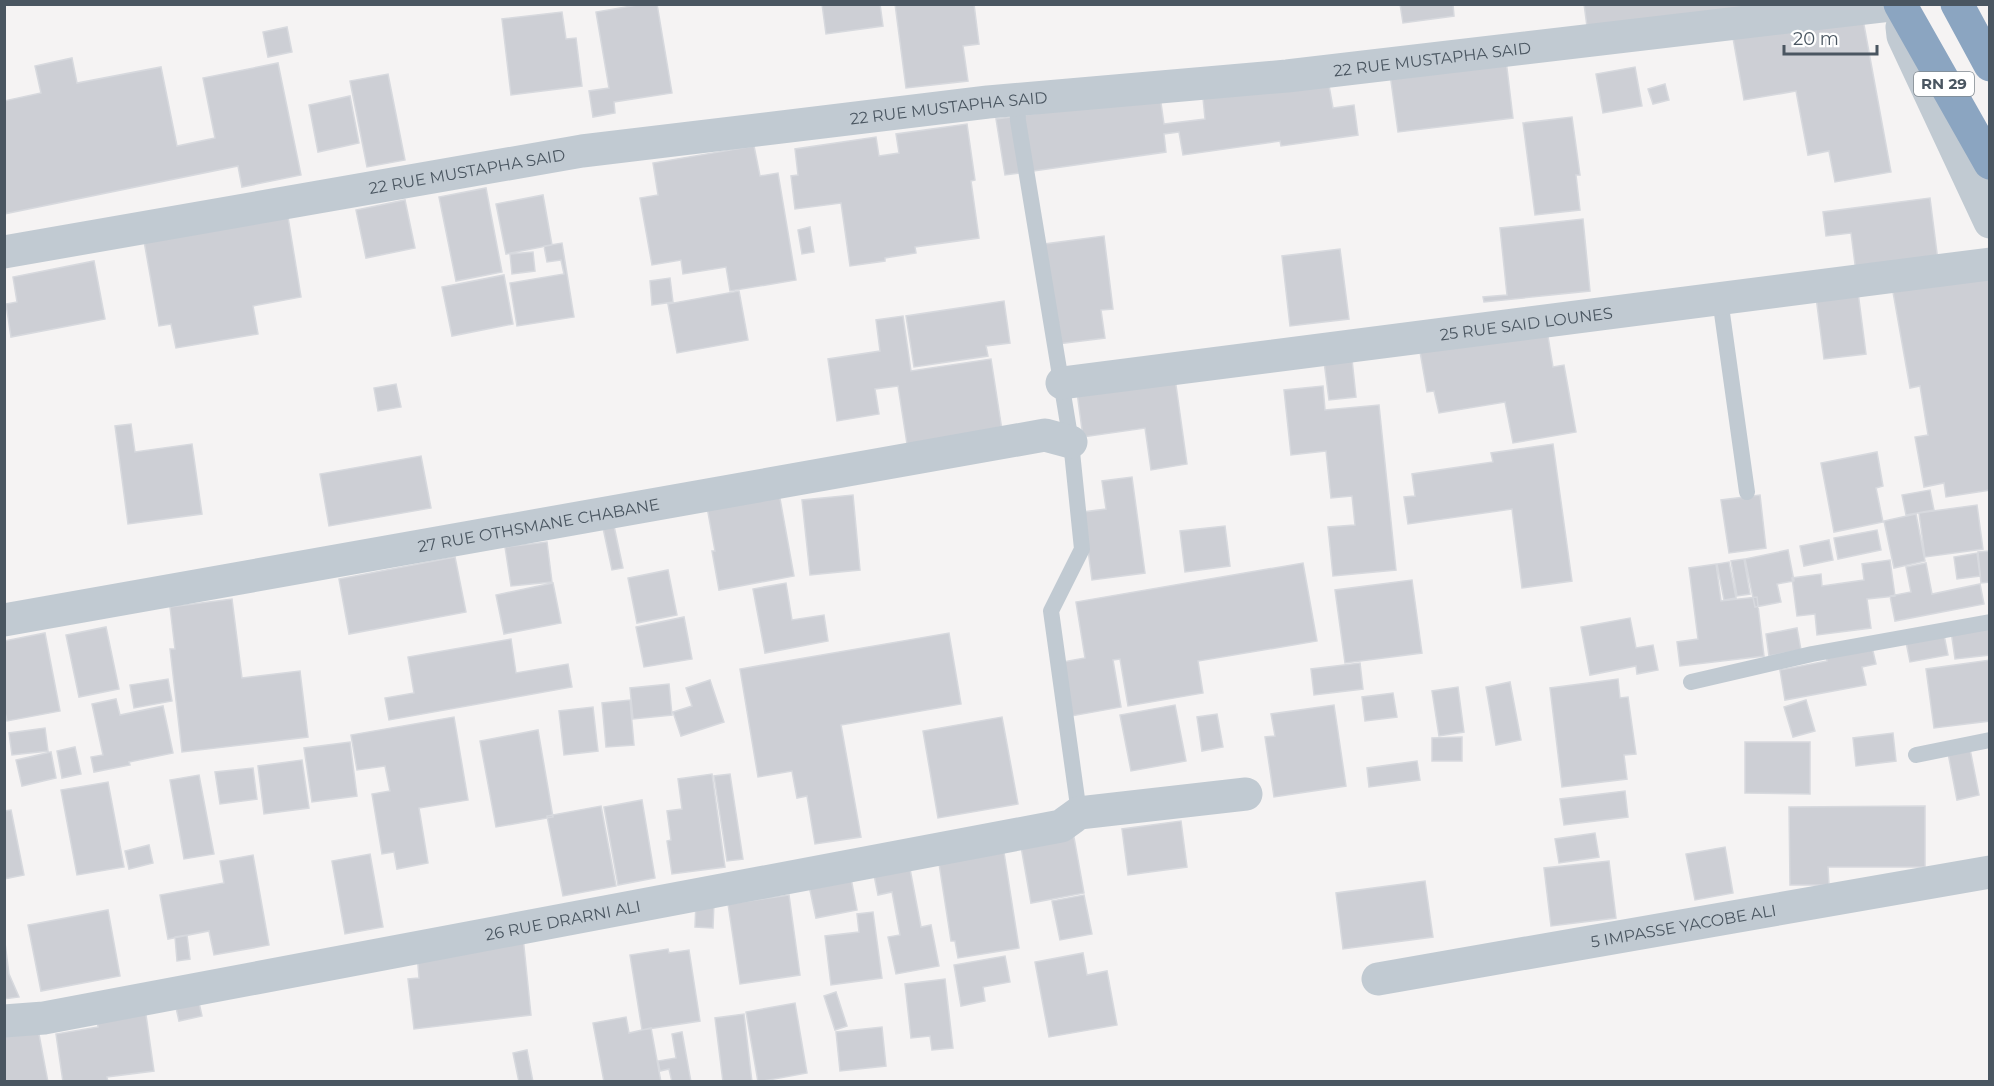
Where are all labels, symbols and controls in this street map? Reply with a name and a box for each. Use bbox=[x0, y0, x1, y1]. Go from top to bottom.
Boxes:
scale bar bbox=[1784, 18, 1877, 56]
text: 20 m bbox=[1793, 28, 1839, 50]
street label: 22 RUE MUSTAPHA SAID bbox=[1332, 38, 1532, 80]
road number: RN 29 bbox=[1914, 72, 1974, 96]
street label: 22 RUE MUSTAPHA SAID bbox=[849, 88, 1048, 129]
street label: 22 RUE MUSTAPHA SAID bbox=[368, 145, 567, 198]
street label: 25 RUE SAID LOUNES bbox=[1439, 303, 1614, 344]
street label: 27 RUE OTHSMANE CHABANE bbox=[416, 495, 661, 556]
street label: 26 RUE DRARNI ALI bbox=[483, 897, 642, 945]
street label: 5 IMPASSE YACOBE ALI bbox=[1589, 901, 1778, 952]

